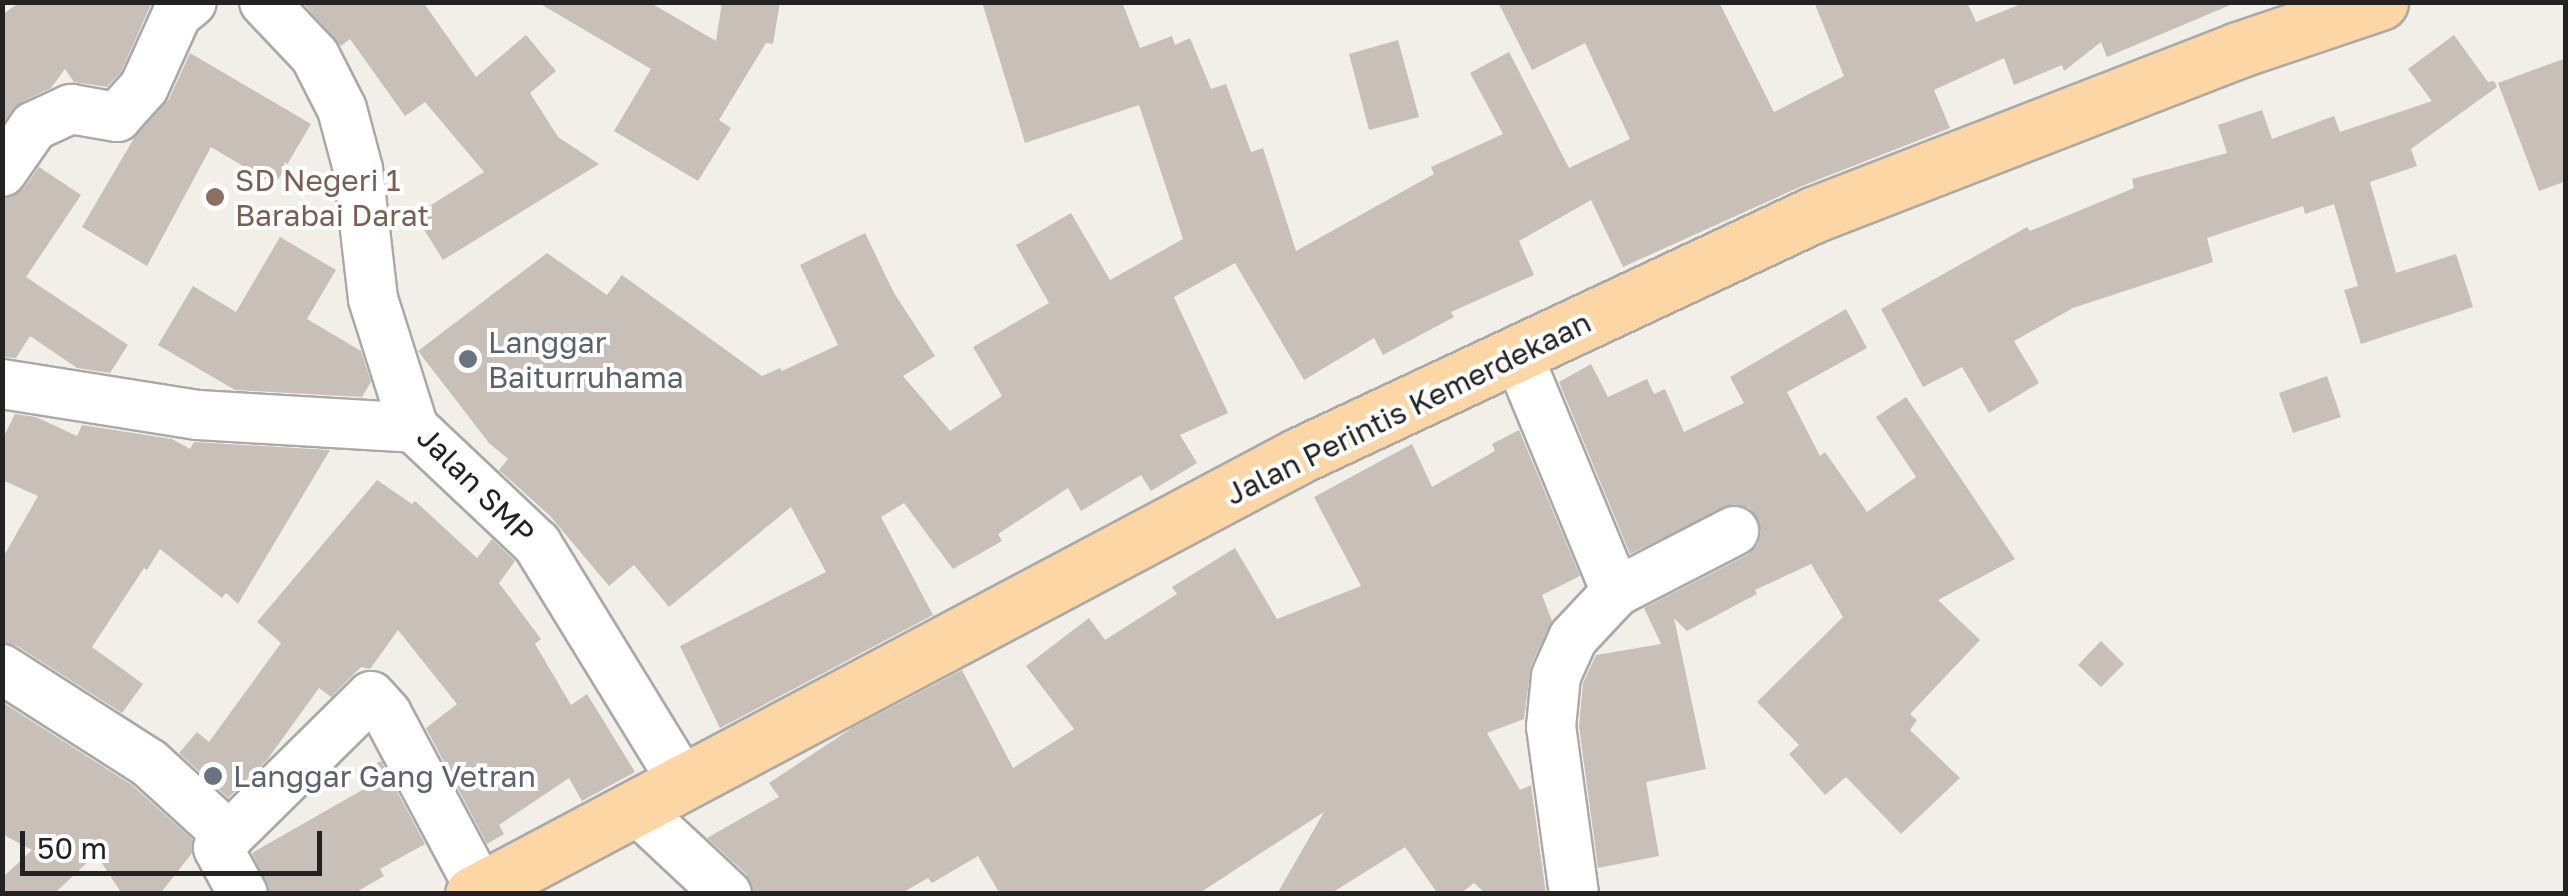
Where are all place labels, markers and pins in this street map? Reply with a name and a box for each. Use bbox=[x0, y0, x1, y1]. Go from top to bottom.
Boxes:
place label: SD Negeri 1 Barabai Darat bbox=[235, 162, 429, 232]
marker: SD Negeri 1 Barabai Darat bbox=[204, 186, 226, 208]
place label: Langgar Baiturruhama bbox=[488, 324, 684, 394]
marker: Langgar Baiturruhama bbox=[457, 348, 479, 370]
place label: Langgar Gang Vetran bbox=[233, 758, 536, 794]
marker: Langgar Gang Vetran bbox=[202, 765, 224, 787]

